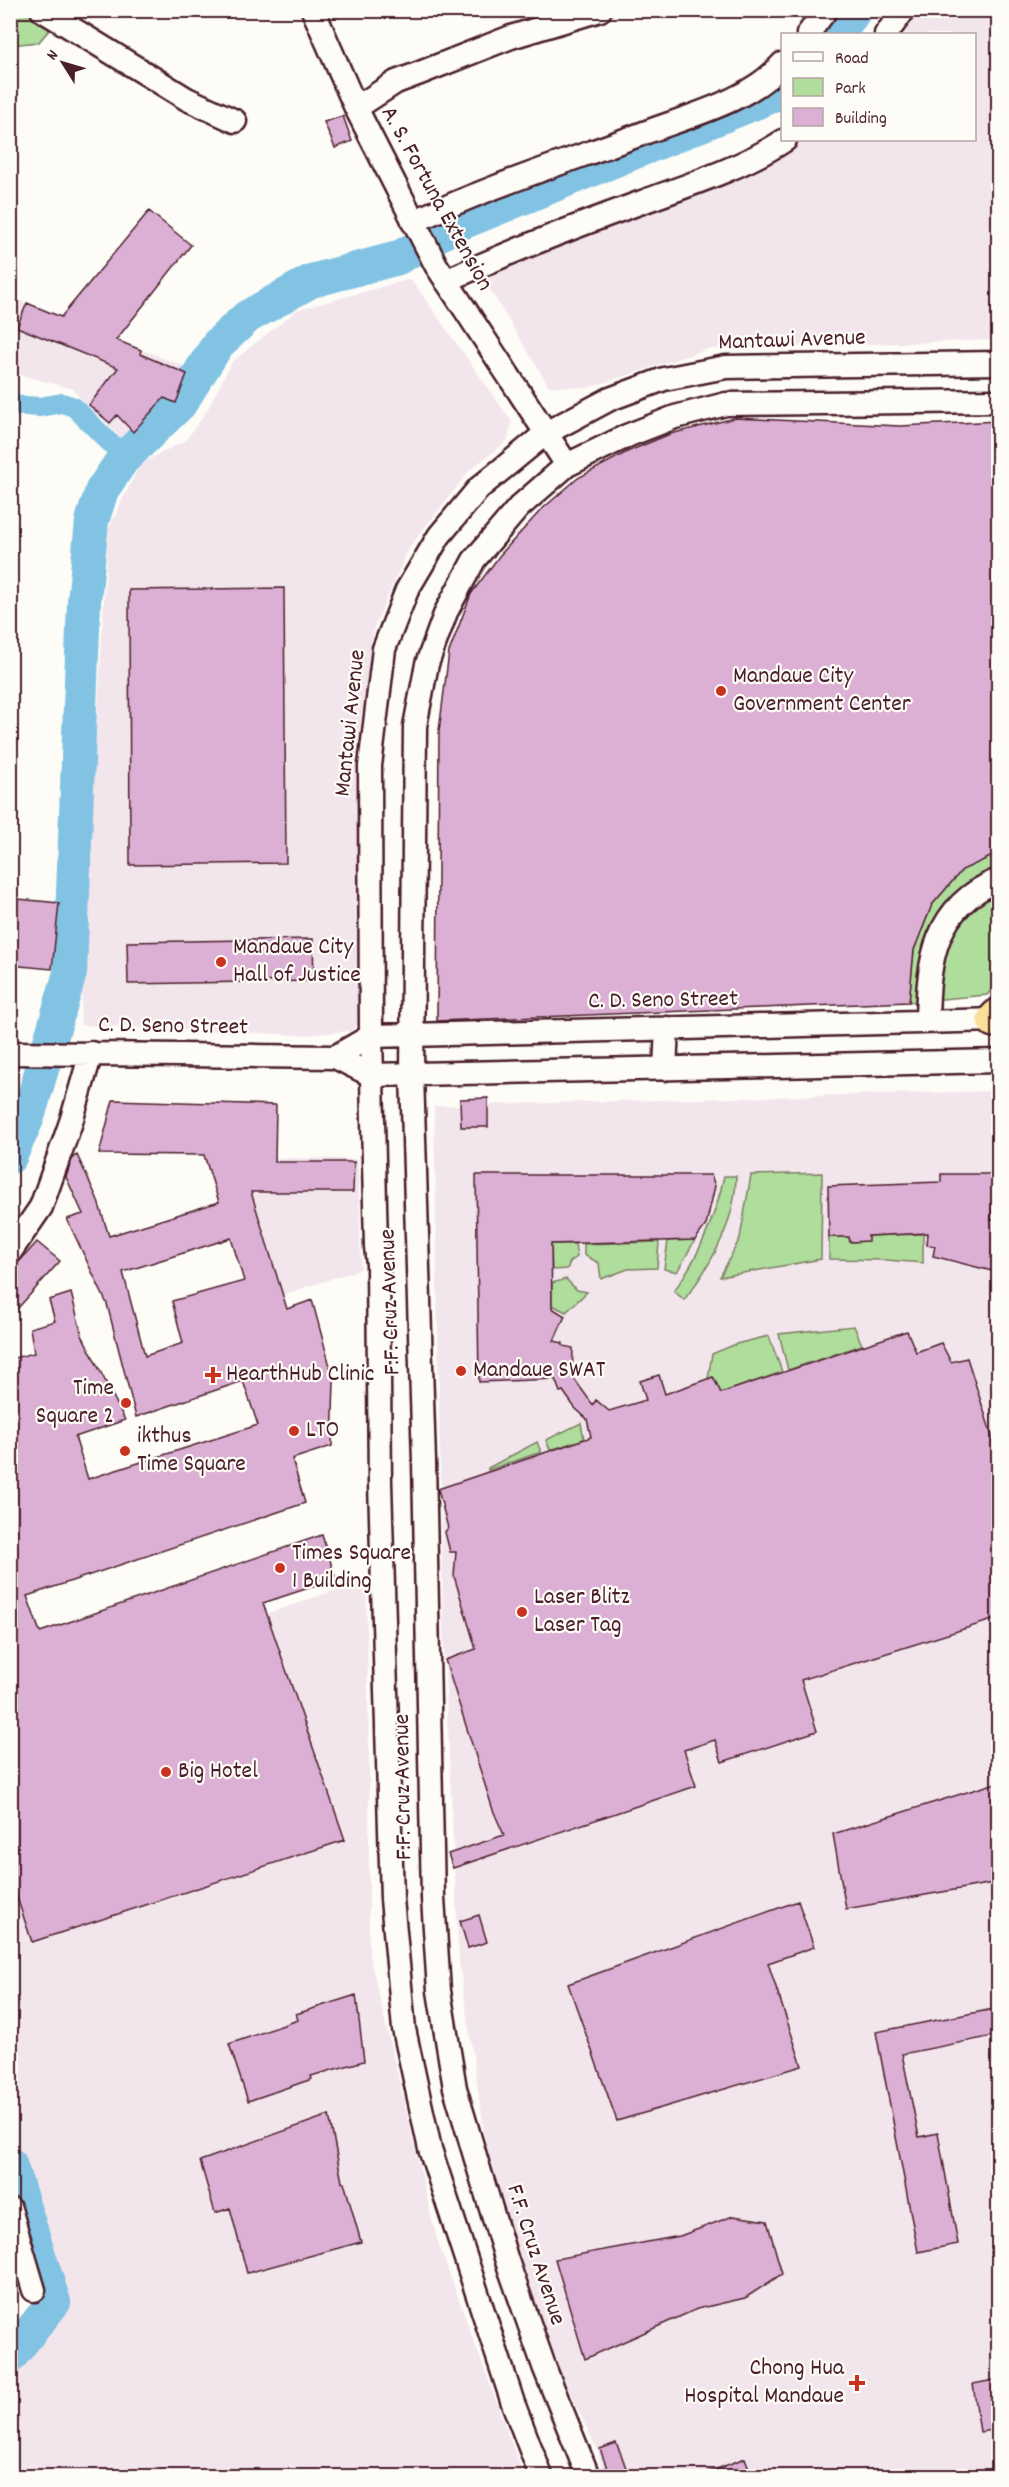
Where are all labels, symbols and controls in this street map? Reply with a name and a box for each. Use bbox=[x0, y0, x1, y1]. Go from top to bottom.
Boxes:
north arrow bbox=[33, 33, 93, 93]
legend bbox=[781, 33, 976, 141]
text: N bbox=[41, 45, 65, 66]
text: Road bbox=[835, 47, 869, 72]
text: Park bbox=[835, 77, 866, 102]
street label: A. S. Fortuna Extension bbox=[371, 100, 501, 298]
text: Building bbox=[835, 107, 887, 132]
street label: Mantawi Avenue bbox=[718, 321, 866, 361]
street label: Mantawi Avenue bbox=[326, 648, 376, 798]
place label: Mandaue City Government Center bbox=[733, 660, 911, 722]
marker: Mandaue City Government Center bbox=[714, 684, 728, 698]
place label: Mandaue City Hall of Justice bbox=[233, 931, 361, 993]
marker: Mandaue City Hall of Justice bbox=[214, 955, 228, 969]
street label: C. D. Seno Street bbox=[588, 983, 738, 1019]
street label: C. D. Seno Street bbox=[98, 1009, 248, 1045]
street label: F.F. Cruz Avenue bbox=[371, 1228, 411, 1376]
place label: Mandaue SWAT bbox=[473, 1354, 606, 1388]
place label: HearthHub Clinic bbox=[226, 1358, 374, 1392]
marker: Mandaue SWAT bbox=[454, 1364, 468, 1378]
marker: HearthHub Clinic bbox=[204, 1366, 222, 1384]
place label: Time Square 2 bbox=[36, 1372, 114, 1434]
marker: Time Square 2 bbox=[119, 1396, 133, 1410]
place label: LTO bbox=[306, 1414, 339, 1448]
place label: ikthus Time Square bbox=[137, 1420, 246, 1482]
marker: LTO bbox=[287, 1424, 301, 1438]
marker: ikthus Time Square bbox=[118, 1444, 132, 1458]
place label: Times Square 1 Building bbox=[292, 1537, 411, 1599]
marker: Times Square 1 Building bbox=[273, 1561, 287, 1575]
place label: Laser Blitz Laser Tag bbox=[534, 1581, 630, 1643]
marker: Laser Blitz Laser Tag bbox=[515, 1605, 529, 1619]
street label: F.F. Cruz Avenue bbox=[386, 1714, 422, 1860]
place label: Big Hotel bbox=[178, 1755, 258, 1789]
marker: Big Hotel bbox=[159, 1765, 173, 1779]
street label: F.F. Cruz Avenue bbox=[496, 2180, 574, 2330]
place label: Chong Hua Hospital Mandaue bbox=[684, 2352, 845, 2414]
marker: Chong Hua Hospital Mandaue bbox=[848, 2374, 866, 2392]

